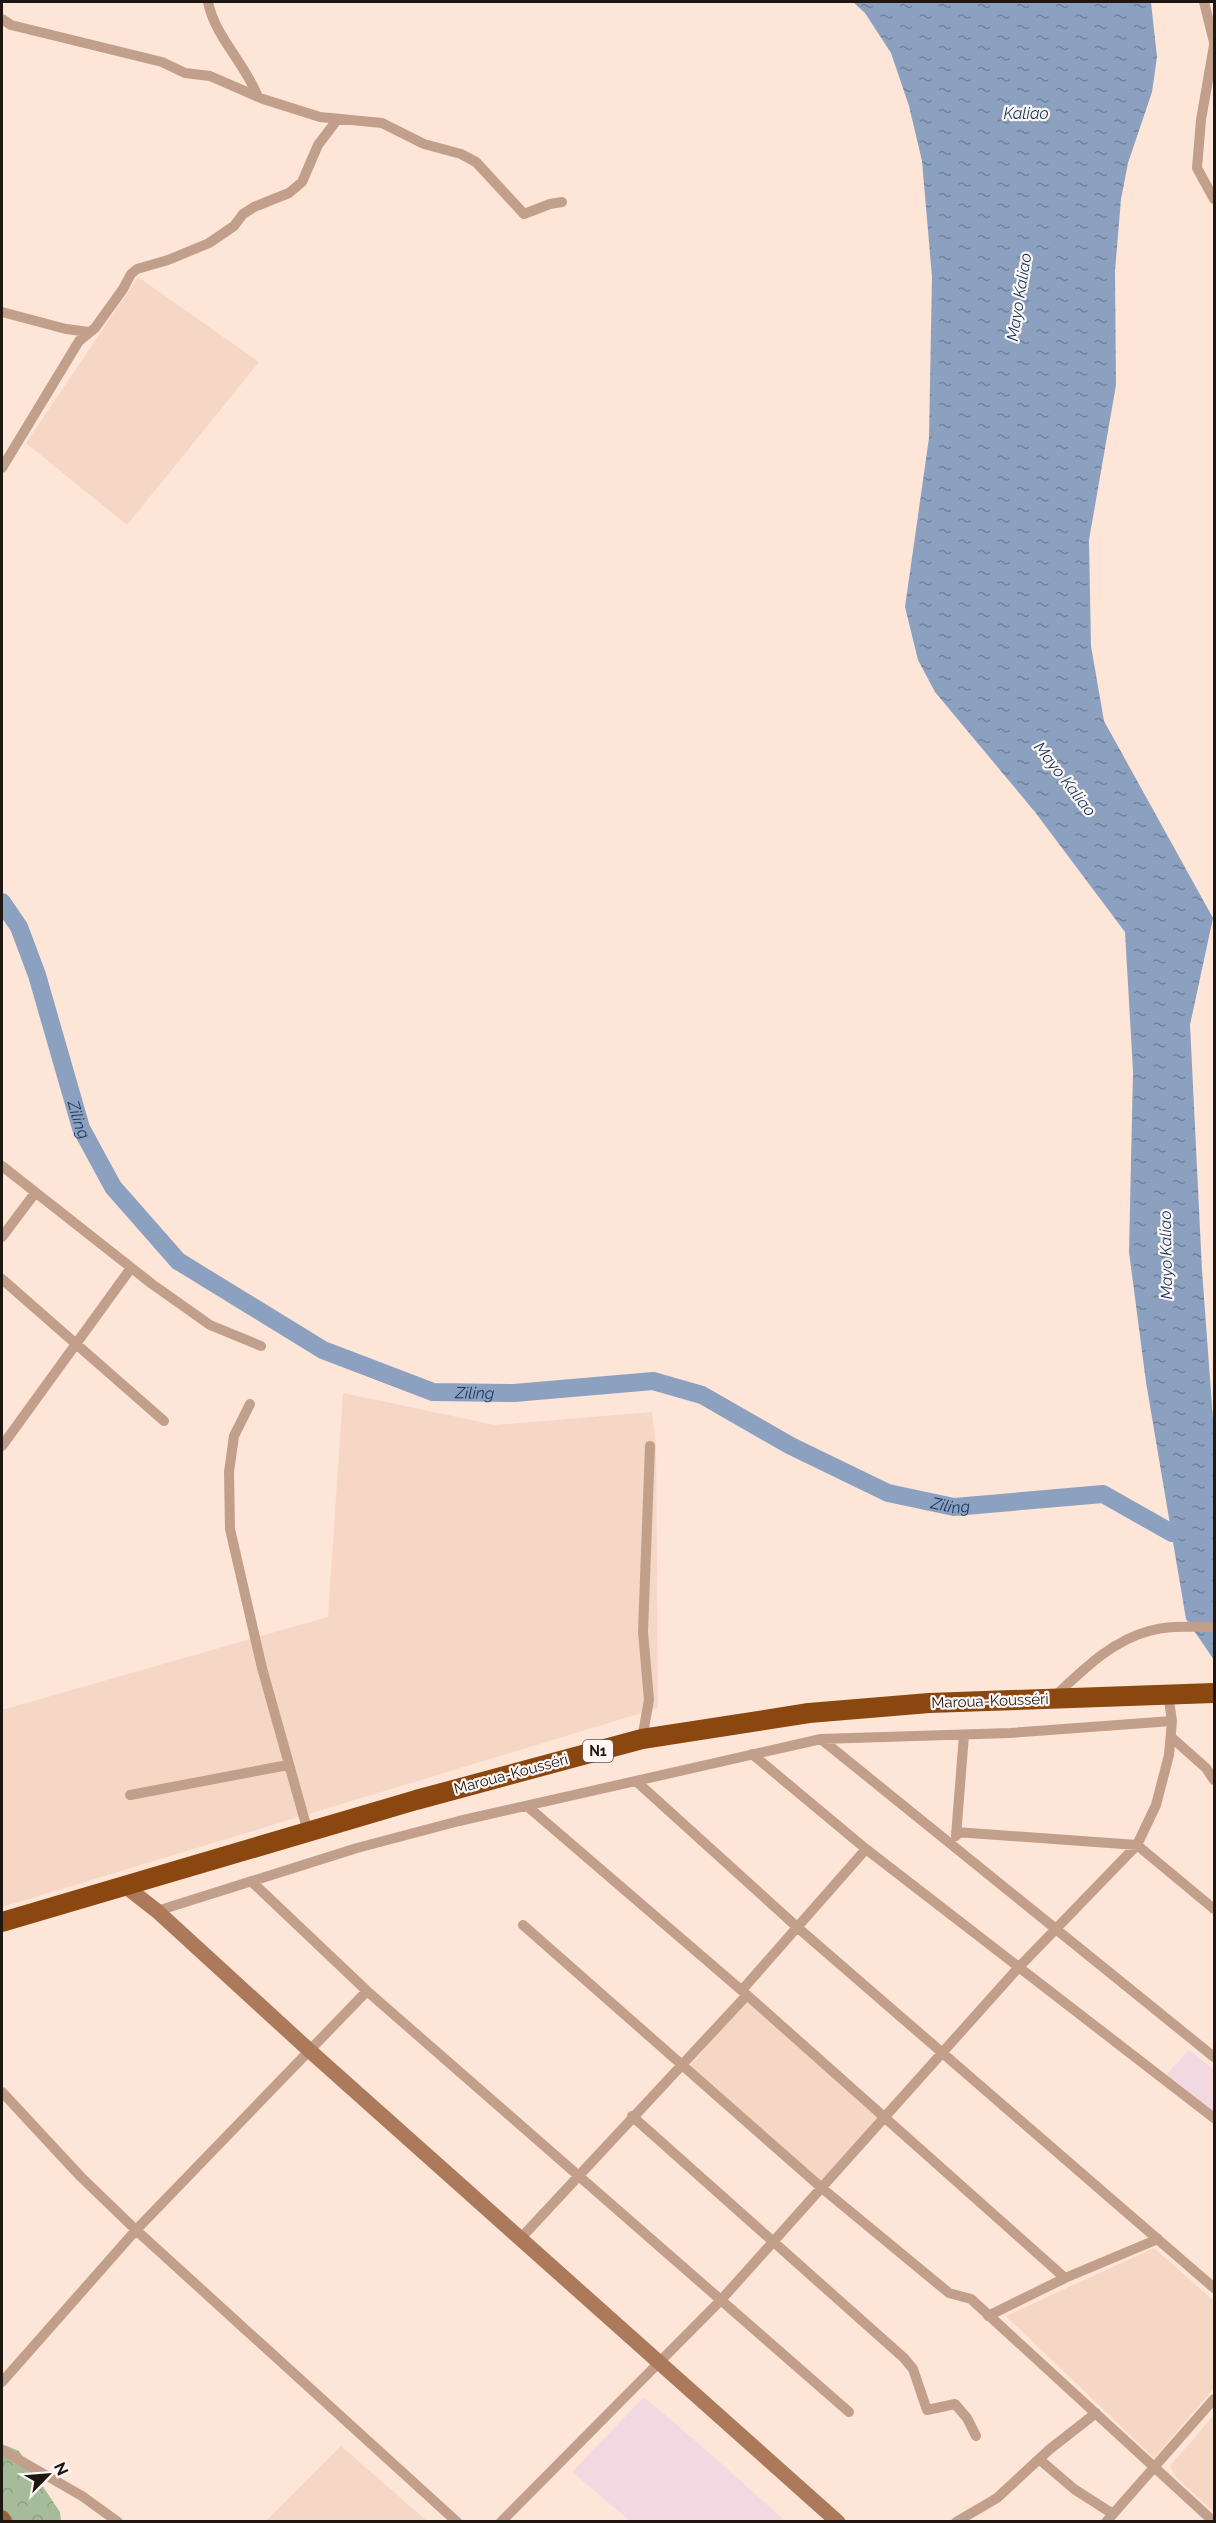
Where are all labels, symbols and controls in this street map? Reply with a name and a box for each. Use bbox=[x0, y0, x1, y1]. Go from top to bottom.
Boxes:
water label: Kaliao bbox=[1003, 104, 1049, 123]
water label: Mayo Kaliao bbox=[1003, 252, 1035, 342]
water label: Mayo Kaliao bbox=[1030, 738, 1100, 820]
water label: Ziling bbox=[64, 1097, 95, 1143]
water label: Mayo Kaliao bbox=[1156, 1210, 1176, 1300]
water label: Ziling bbox=[454, 1383, 495, 1402]
water label: Ziling bbox=[929, 1493, 971, 1517]
street label: Maroua-Kousséri bbox=[931, 1690, 1049, 1712]
road number: N1 bbox=[583, 1740, 613, 1762]
street label: Maroua-Kousséri bbox=[452, 1750, 570, 1798]
north arrow bbox=[18, 2445, 78, 2505]
text: N bbox=[50, 2459, 72, 2478]

